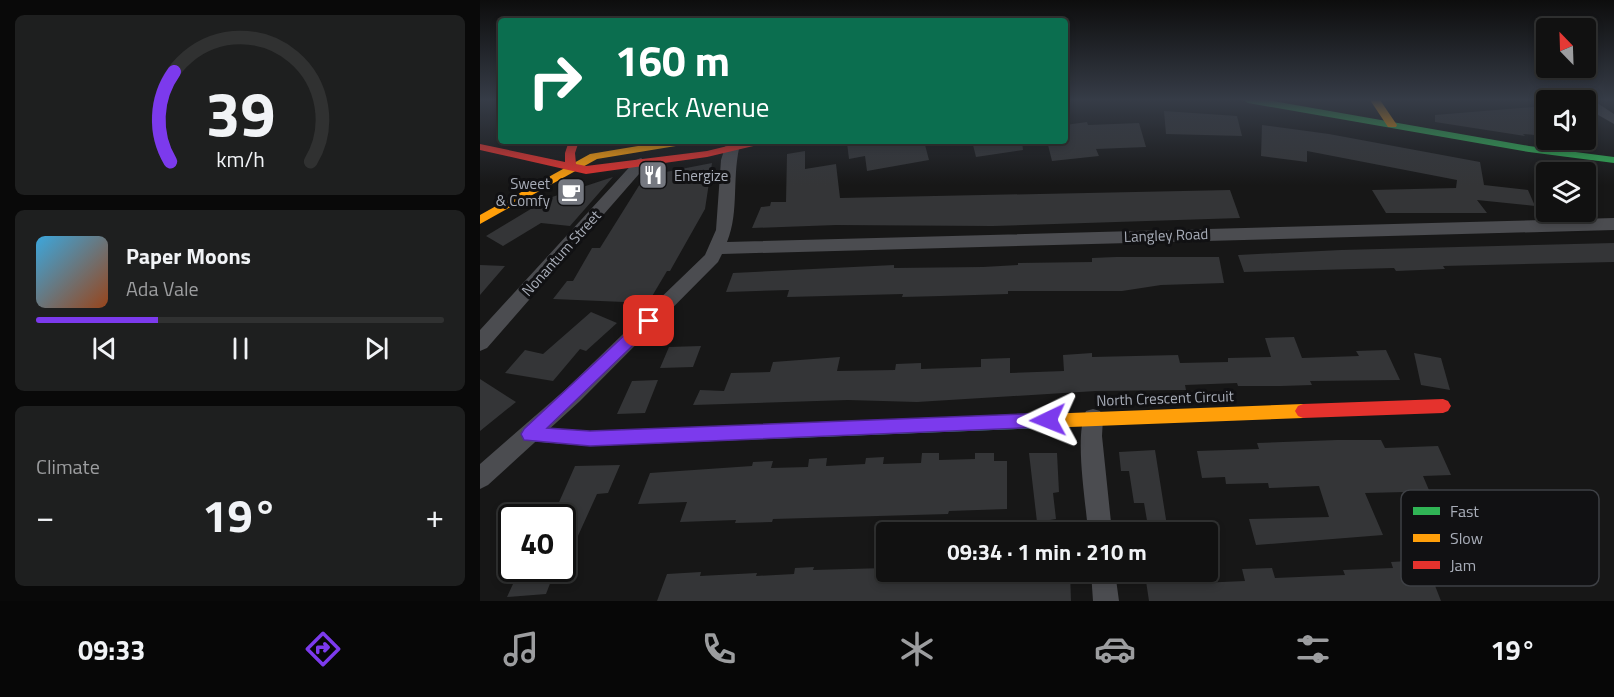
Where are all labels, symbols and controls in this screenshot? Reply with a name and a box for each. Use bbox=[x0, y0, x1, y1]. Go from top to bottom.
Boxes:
north arrow bbox=[1536, 18, 1596, 78]
map controls bbox=[1536, 18, 1596, 222]
text: 160 m bbox=[615, 28, 730, 92]
icon: right bbox=[516, 42, 594, 120]
text: 39 bbox=[205, 65, 275, 160]
text: Breck Avenue bbox=[615, 86, 769, 127]
button: sound bbox=[1536, 90, 1596, 150]
text: km/h bbox=[216, 144, 264, 176]
restaurant icon: Energize bbox=[637, 159, 669, 191]
button: layers bbox=[1536, 162, 1596, 222]
place label: Energize bbox=[674, 164, 728, 187]
place label: Sweet & Comfy bbox=[496, 172, 551, 212]
cafe icon: Sweet & Comfy bbox=[555, 176, 587, 208]
street label: Nonantum Street bbox=[516, 204, 607, 301]
street label: Langley Road bbox=[1123, 222, 1209, 248]
text: Paper Moons bbox=[126, 239, 251, 273]
text: Ada Vale bbox=[126, 273, 199, 304]
pin bbox=[623, 295, 674, 346]
icon: arrive bbox=[632, 304, 665, 337]
icon: previous bbox=[88, 332, 121, 365]
icon: pause bbox=[224, 332, 257, 365]
icon: next bbox=[360, 332, 393, 365]
street label: North Crescent Circuit bbox=[1096, 384, 1235, 412]
position arrow bbox=[1016, 388, 1080, 452]
text: Climate bbox=[36, 451, 100, 482]
text: 19° bbox=[202, 481, 278, 549]
legend bbox=[1401, 490, 1599, 586]
text: − bbox=[36, 491, 54, 541]
text: + bbox=[426, 491, 444, 541]
text: Fast bbox=[1450, 499, 1479, 523]
speed limit sign: 40 bbox=[498, 504, 576, 582]
text: Slow bbox=[1450, 526, 1483, 550]
text: 09:34 · 1 min · 210 m bbox=[947, 535, 1147, 569]
text: Jam bbox=[1450, 553, 1476, 577]
icon: directions bbox=[302, 628, 344, 670]
icon: music bbox=[500, 628, 542, 670]
icon: phone bbox=[698, 628, 740, 670]
icon: climate bbox=[896, 628, 938, 670]
icon: car bbox=[1094, 628, 1136, 670]
icon: filters bbox=[1292, 628, 1334, 670]
text: 09:33 bbox=[78, 629, 145, 670]
text: 19° bbox=[1490, 629, 1536, 670]

